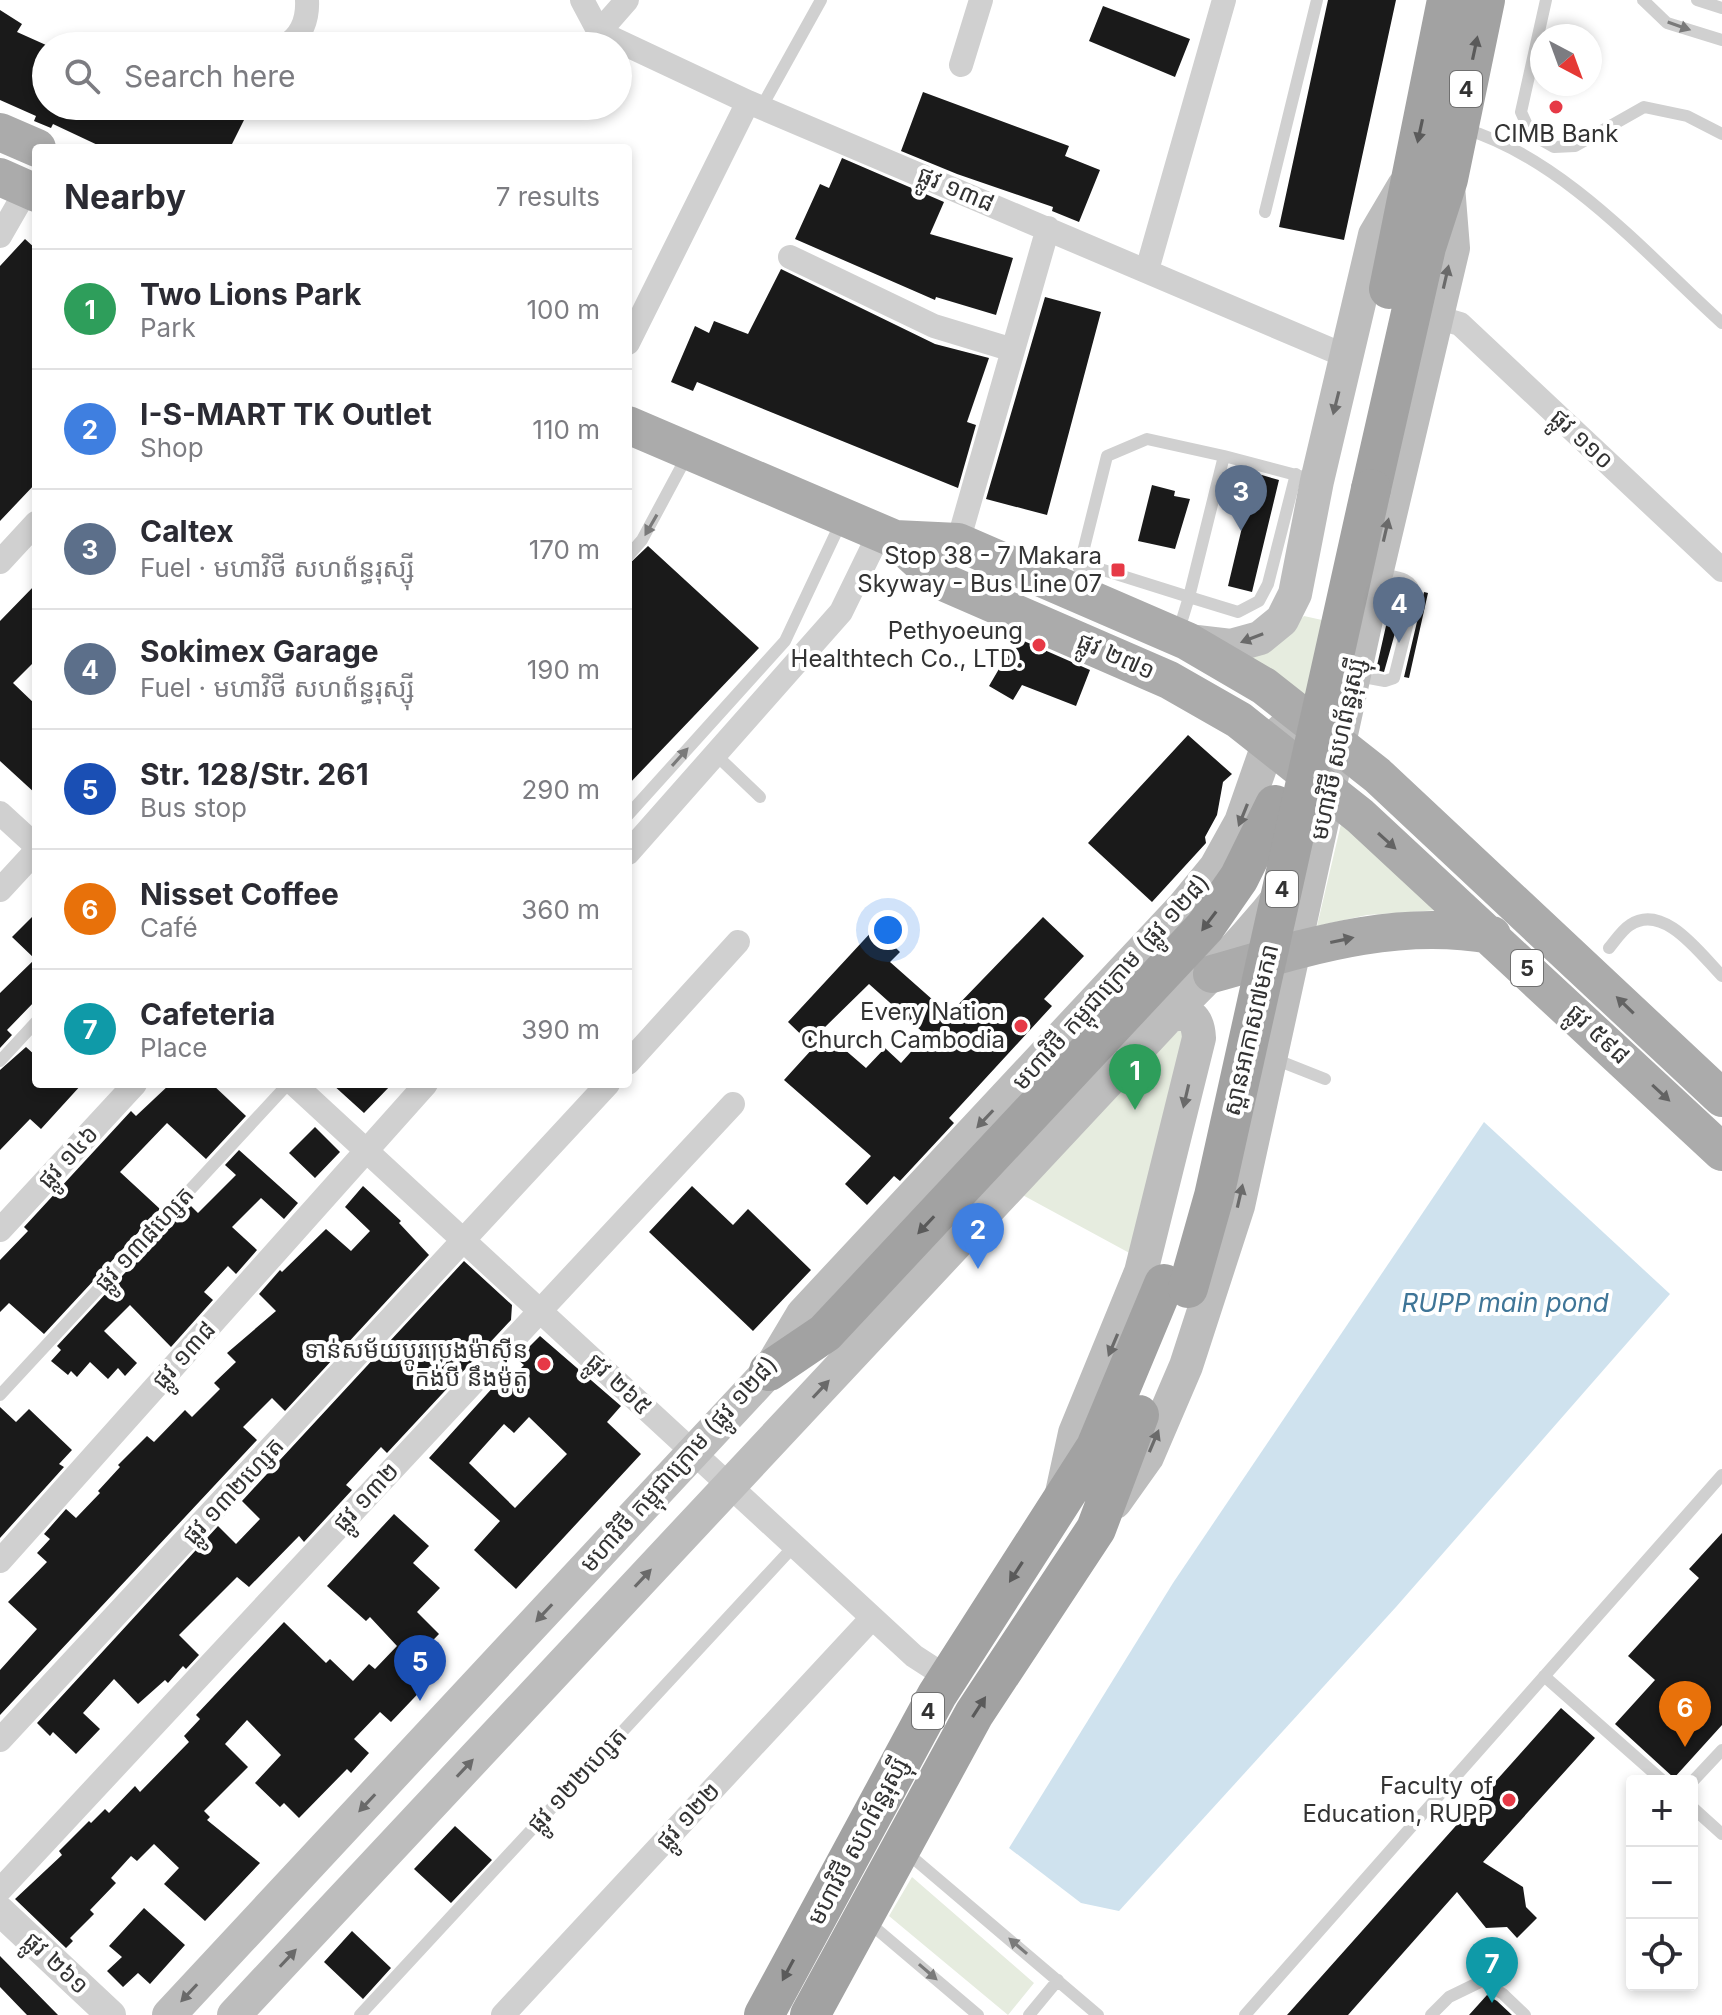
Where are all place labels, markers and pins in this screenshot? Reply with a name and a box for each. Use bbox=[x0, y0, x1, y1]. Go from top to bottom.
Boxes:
marker: CIMB Bank bbox=[1547, 98, 1565, 116]
place label: CIMB Bank bbox=[1494, 119, 1618, 148]
pin: 3 bbox=[1215, 465, 1267, 531]
place label: Stop 38 - 7 Makara Skyway - Bus Line 07 bbox=[857, 541, 1102, 598]
marker: Stop 38 - 7 Makara Skyway - Bus Line 07 bbox=[1109, 561, 1127, 579]
pin: 4 bbox=[1373, 577, 1425, 643]
place label: Pethyoeung Healthtech Co., LTD. bbox=[791, 616, 1023, 673]
marker: Pethyoeung Healthtech Co., LTD. bbox=[1030, 636, 1048, 654]
place label: Every Nation Church Cambodia bbox=[801, 997, 1005, 1054]
marker: Every Nation Church Cambodia bbox=[1012, 1017, 1030, 1035]
pin: 1 bbox=[1109, 1044, 1161, 1110]
pin: 2 bbox=[952, 1203, 1004, 1269]
place label: ទាន់សម័យប្តូរប្រេងម៉ាសុីន កង់បី នឹងម៉ូតូ bbox=[304, 1335, 528, 1394]
marker: ទាន់សម័យប្តូរប្រេងម៉ាសុីន កង់បី នឹងម៉ូតូ bbox=[535, 1355, 553, 1373]
pin: 5 bbox=[394, 1635, 446, 1701]
pin: 6 bbox=[1659, 1681, 1711, 1747]
place label: Faculty of Education, RUPP bbox=[1302, 1771, 1493, 1828]
marker: Faculty of Education, RUPP bbox=[1500, 1791, 1518, 1809]
pin: 7 bbox=[1466, 1937, 1518, 2003]

